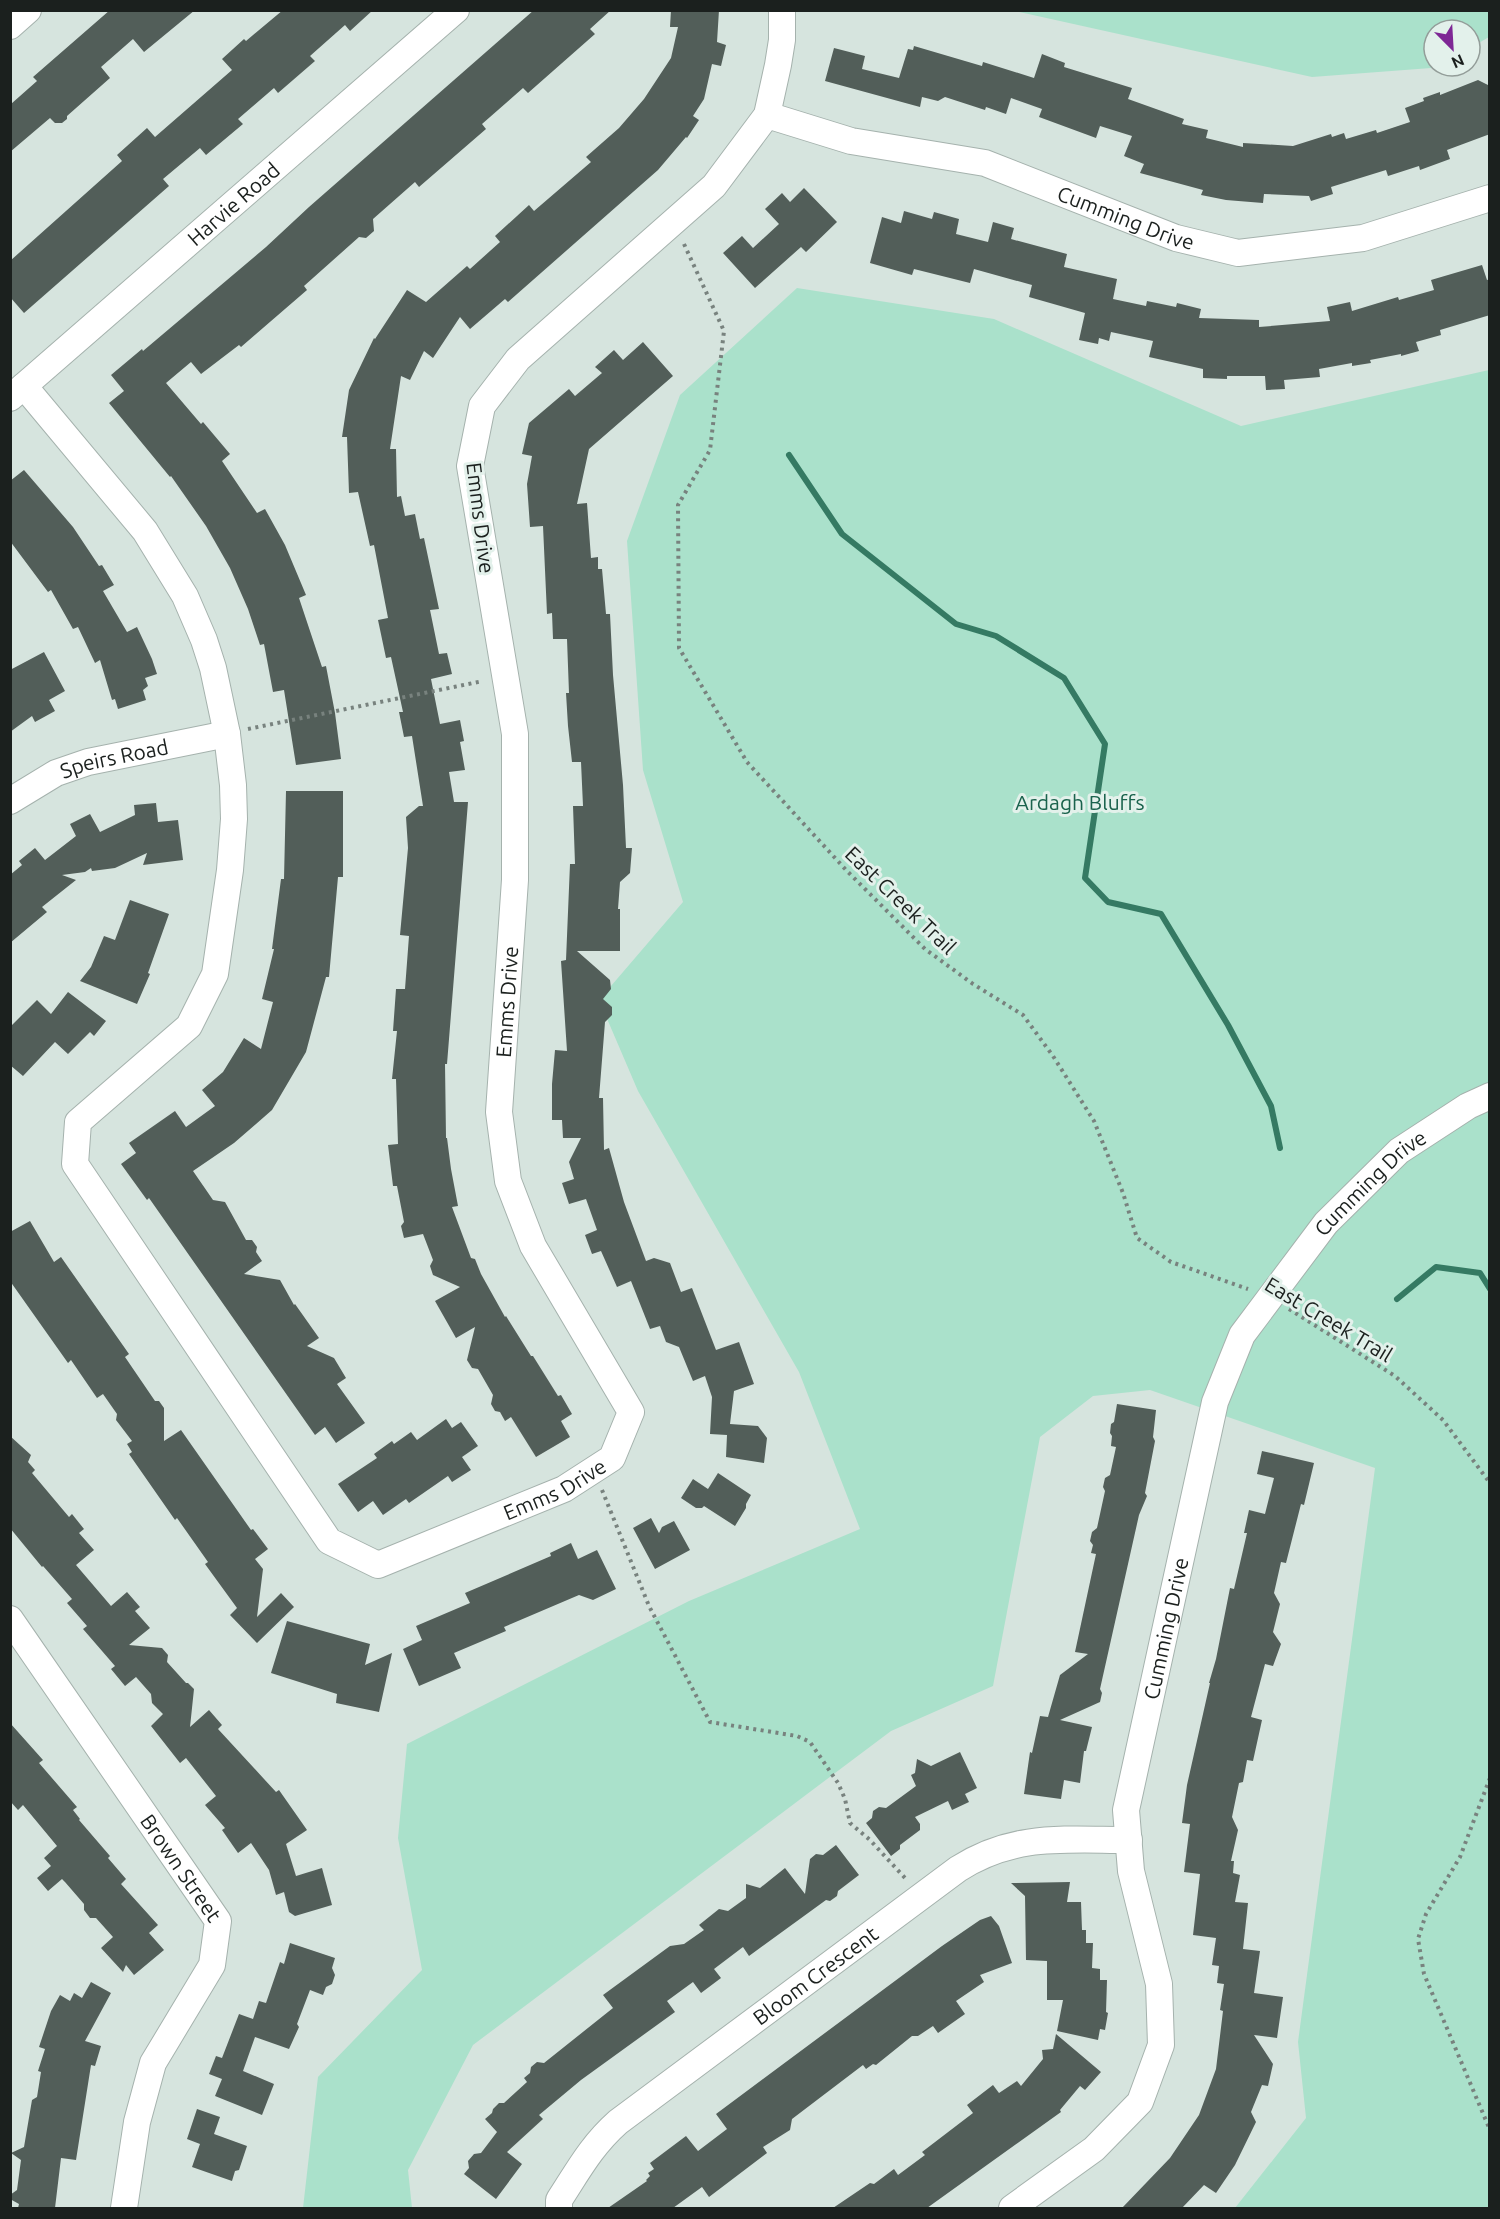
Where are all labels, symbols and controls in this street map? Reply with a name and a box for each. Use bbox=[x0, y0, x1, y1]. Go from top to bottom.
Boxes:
north arrow bbox=[1422, 18, 1482, 78]
text: N bbox=[1449, 51, 1467, 72]
street label: Harvie Road bbox=[182, 157, 284, 250]
street label: Cumming Drive bbox=[1054, 181, 1197, 254]
street label: Emms Drive bbox=[462, 461, 500, 575]
street label: Speirs Road bbox=[57, 734, 170, 783]
park label: Ardagh Bluffs bbox=[1015, 790, 1145, 814]
street label: East Creek Trail bbox=[841, 841, 961, 959]
street label: Emms Drive bbox=[491, 945, 522, 1058]
street label: Cumming Drive bbox=[1309, 1125, 1430, 1240]
street label: East Creek Trail bbox=[1261, 1272, 1397, 1366]
street label: Emms Drive bbox=[500, 1453, 610, 1524]
street label: Cumming Drive bbox=[1138, 1555, 1193, 1702]
street label: Brown Street bbox=[136, 1809, 227, 1926]
street label: Bloom Crescent bbox=[748, 1921, 882, 2029]

